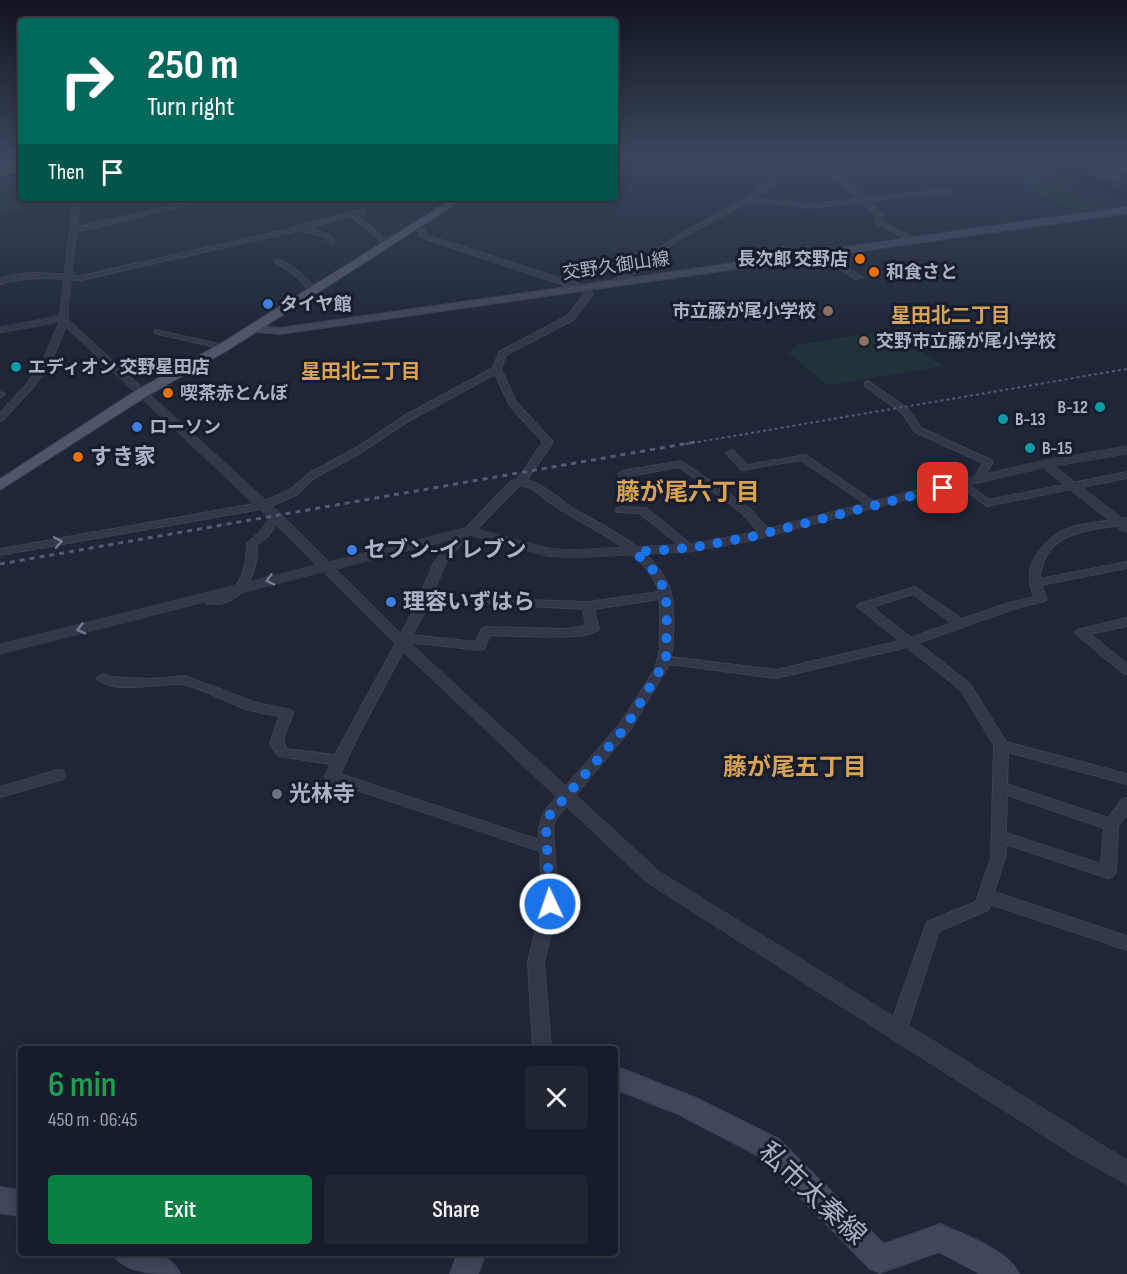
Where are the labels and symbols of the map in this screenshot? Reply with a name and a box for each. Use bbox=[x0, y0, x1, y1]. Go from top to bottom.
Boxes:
street label: 交野久御山線 bbox=[561, 248, 671, 284]
place label: 長次郎 交野店 bbox=[737, 249, 848, 270]
marker: 長次郎 交野店 bbox=[853, 252, 867, 266]
place label: 和食さと bbox=[886, 262, 958, 283]
marker: 和食さと bbox=[867, 265, 881, 279]
place label: タイヤ館 bbox=[280, 294, 351, 315]
marker: タイヤ館 bbox=[261, 297, 275, 311]
place label: 市立藤が尾小学校 bbox=[672, 301, 816, 322]
marker: 市立藤が尾小学校 bbox=[821, 304, 835, 318]
district label: 星田北二丁目 bbox=[891, 304, 1011, 328]
place label: 交野市立藤が尾小学校 bbox=[876, 331, 1056, 352]
marker: 交野市立藤が尾小学校 bbox=[857, 334, 871, 348]
place label: エディオン 交野星田店 bbox=[28, 357, 210, 378]
marker: エディオン 交野星田店 bbox=[9, 360, 23, 374]
district label: 星田北三丁目 bbox=[301, 360, 421, 384]
place label: 喫茶赤とんぼ bbox=[180, 383, 288, 404]
marker: 喫茶赤とんぼ bbox=[161, 386, 175, 400]
place label: B-12 bbox=[1057, 397, 1088, 418]
marker: B-12 bbox=[1093, 400, 1107, 414]
place label: B-13 bbox=[1015, 409, 1046, 430]
marker: B-13 bbox=[996, 412, 1010, 426]
place label: ローソン bbox=[149, 417, 221, 438]
marker: ローソン bbox=[130, 420, 144, 434]
place label: B-15 bbox=[1042, 438, 1073, 459]
marker: B-15 bbox=[1023, 441, 1037, 455]
place label: すき家 bbox=[90, 444, 156, 471]
marker: すき家 bbox=[71, 450, 85, 464]
pin bbox=[917, 462, 968, 513]
district label: 藤が尾六丁目 bbox=[616, 478, 760, 507]
one-way arrow bbox=[52, 536, 62, 549]
place label: セブン-イレブン bbox=[364, 537, 526, 564]
marker: セブン-イレブン bbox=[345, 543, 359, 557]
one-way arrow bbox=[265, 573, 275, 586]
place label: 理容いずはら bbox=[403, 589, 535, 616]
marker: 理容いずはら bbox=[384, 595, 398, 609]
one-way arrow bbox=[76, 621, 86, 634]
district label: 藤が尾五丁目 bbox=[723, 753, 867, 782]
place label: 光林寺 bbox=[289, 781, 355, 808]
marker: 光林寺 bbox=[270, 787, 284, 801]
position arrow bbox=[518, 872, 582, 936]
street label: 私市太秦線 bbox=[752, 1136, 872, 1252]

